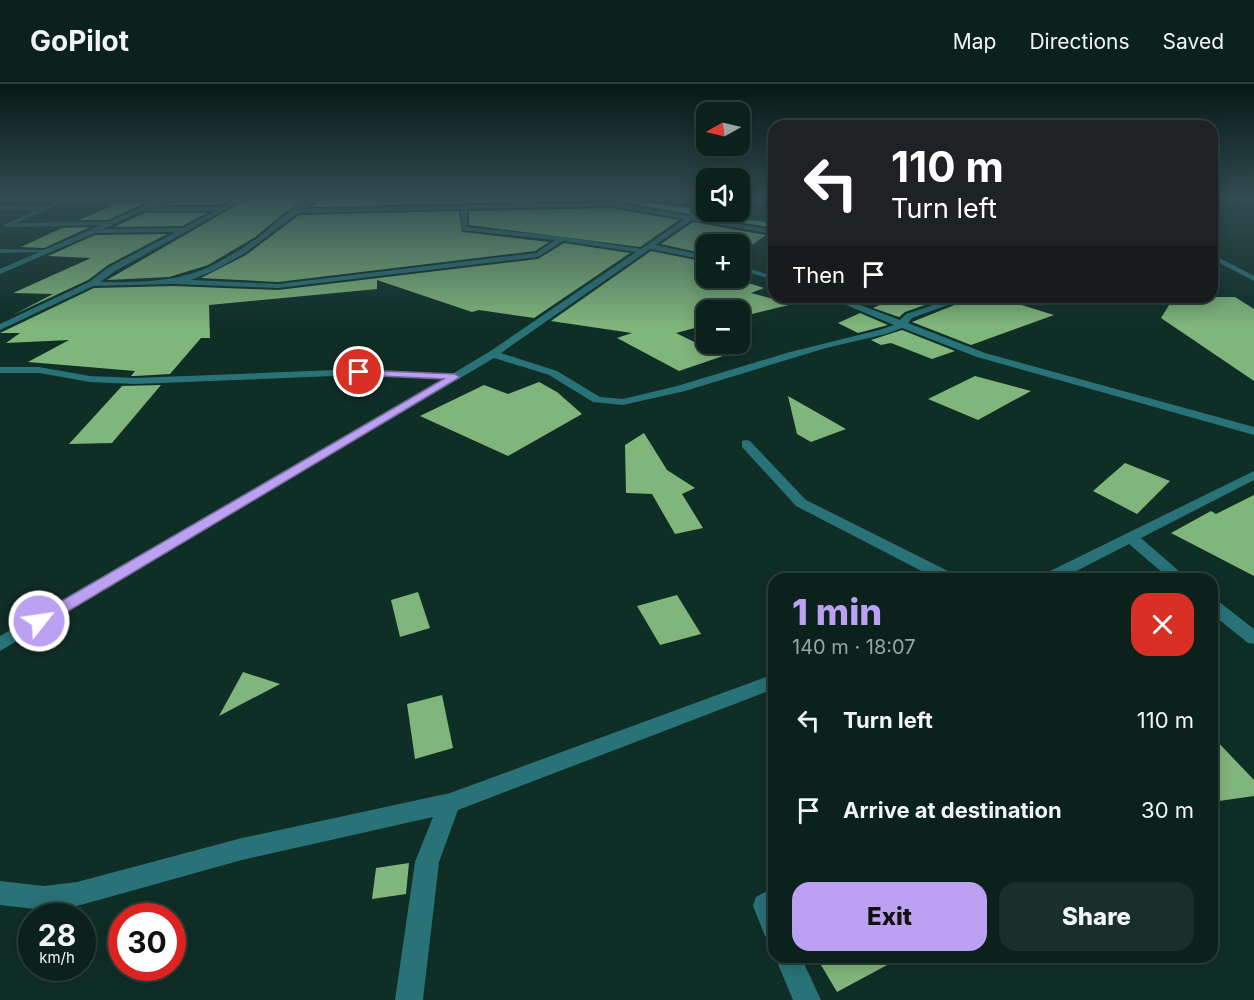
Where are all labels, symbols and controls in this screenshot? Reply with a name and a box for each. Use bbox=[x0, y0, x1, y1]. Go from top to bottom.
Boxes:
text: GoPilot bbox=[30, 24, 129, 58]
text: Map bbox=[953, 29, 996, 54]
text: Directions bbox=[1029, 29, 1130, 54]
text: Saved bbox=[1163, 29, 1224, 54]
north arrow bbox=[696, 102, 750, 156]
map controls bbox=[696, 102, 750, 354]
text: 110 m bbox=[891, 141, 1004, 192]
icon: left bbox=[792, 144, 870, 222]
button: sound bbox=[696, 168, 750, 222]
text: Turn left bbox=[891, 192, 997, 225]
button: + bbox=[696, 234, 750, 288]
icon: arrive bbox=[857, 258, 890, 291]
text: Then bbox=[792, 262, 845, 288]
button: − bbox=[696, 300, 750, 354]
pin bbox=[333, 346, 384, 397]
icon: arrive bbox=[342, 355, 375, 388]
position arrow bbox=[7, 589, 71, 653]
text: 1 min bbox=[792, 590, 882, 634]
button: close bbox=[1131, 593, 1194, 656]
text: 140 m · 18:07 bbox=[792, 635, 916, 659]
icon: left bbox=[792, 704, 825, 737]
text: Turn left bbox=[843, 707, 933, 733]
text: 110 m bbox=[1137, 707, 1194, 733]
icon: arrive bbox=[792, 794, 825, 827]
text: Arrive at destination bbox=[843, 797, 1062, 823]
text: 30 m bbox=[1141, 797, 1194, 823]
button: Exit bbox=[792, 882, 987, 951]
button: Share bbox=[999, 882, 1194, 951]
speed limit sign: 30 bbox=[108, 903, 186, 981]
text: 28 bbox=[38, 917, 76, 953]
text: km/h bbox=[39, 948, 75, 967]

